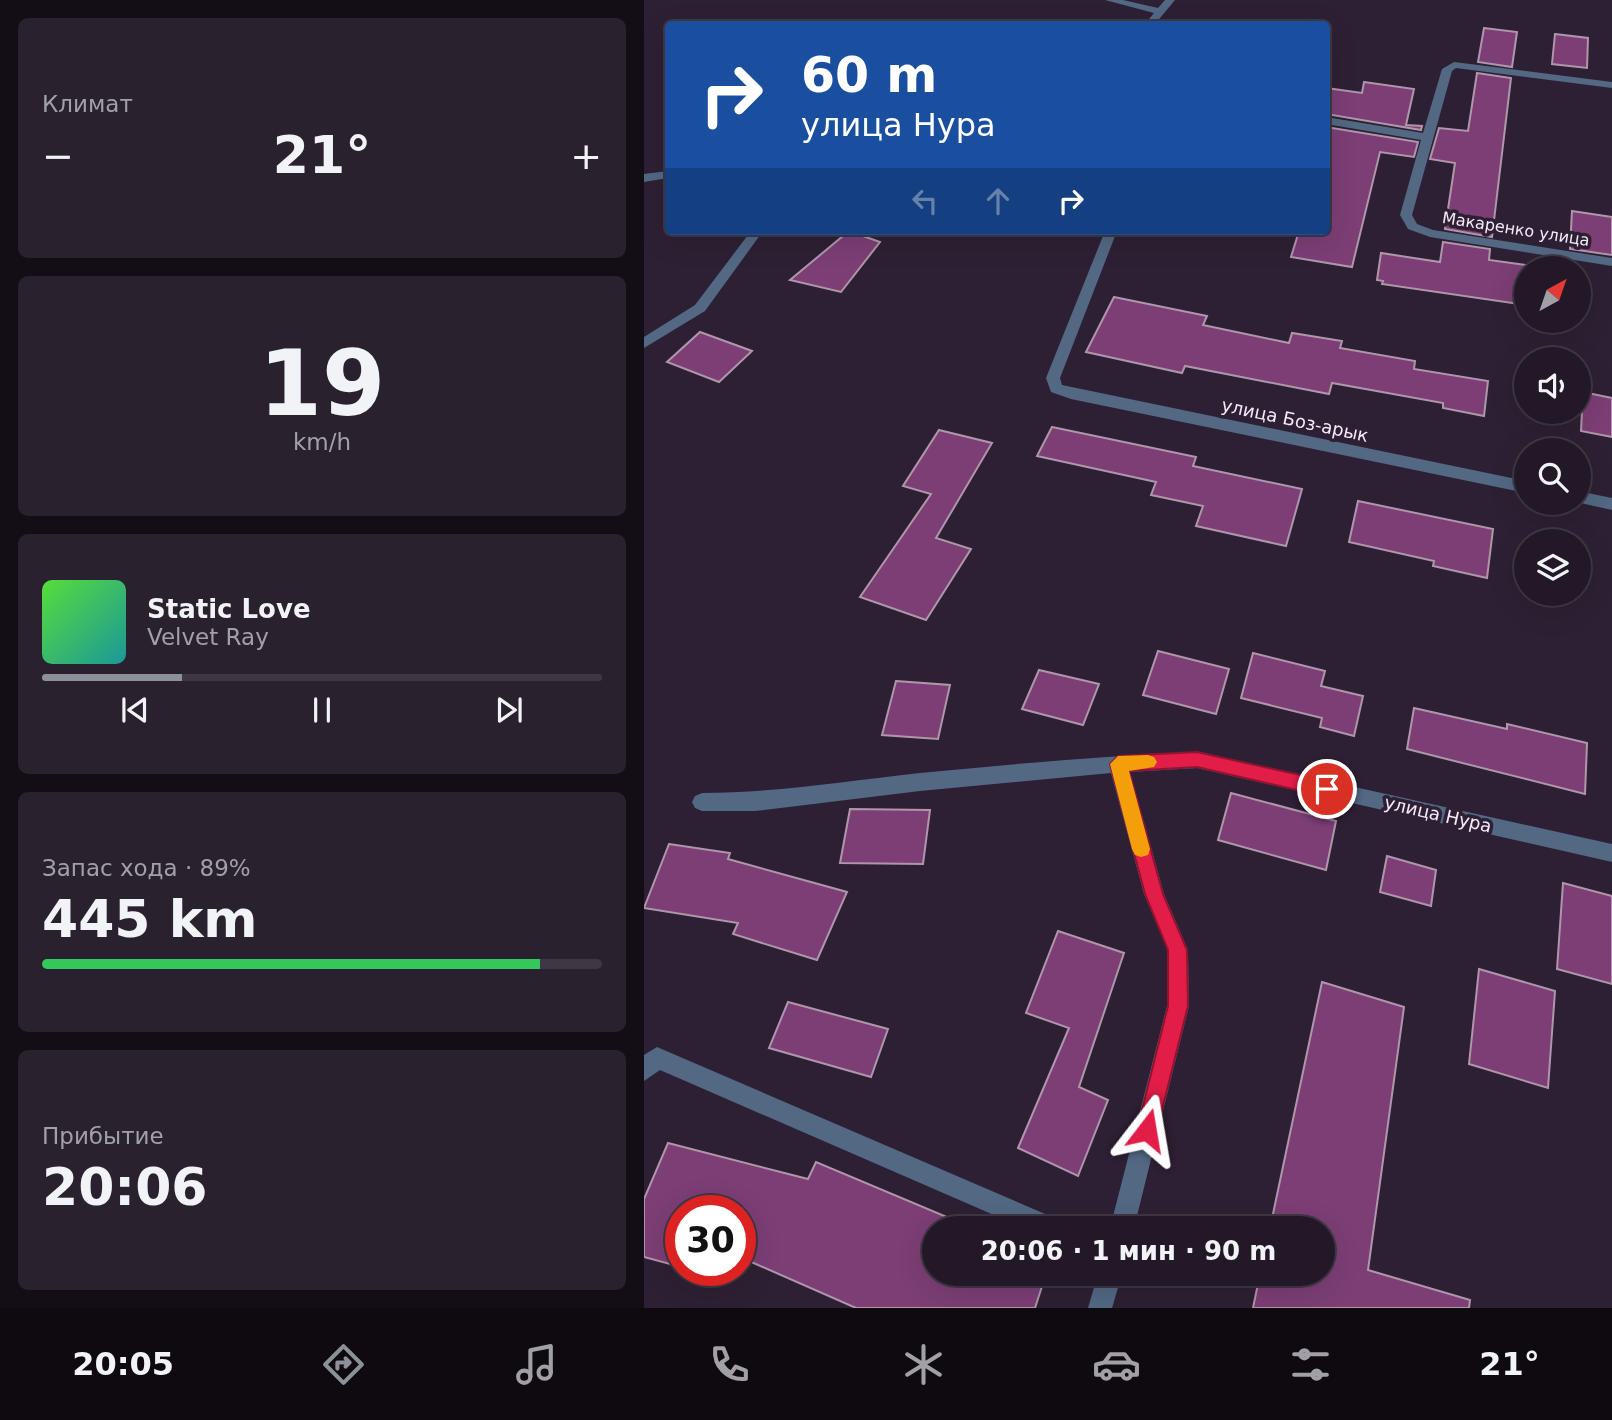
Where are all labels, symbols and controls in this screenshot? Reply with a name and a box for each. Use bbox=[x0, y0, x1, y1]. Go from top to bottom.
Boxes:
text: 60 m bbox=[801, 47, 937, 104]
icon: right bbox=[686, 49, 777, 140]
text: Климат bbox=[42, 91, 133, 117]
text: улица Нура bbox=[801, 106, 996, 144]
text: 21° bbox=[273, 125, 371, 185]
text: − bbox=[42, 134, 74, 178]
text: + bbox=[570, 134, 602, 178]
icon: left bbox=[906, 182, 944, 220]
icon: ahead bbox=[979, 182, 1017, 220]
icon: right bbox=[1052, 182, 1090, 220]
street label: Макаренко улица bbox=[1441, 208, 1591, 250]
north arrow bbox=[1514, 256, 1591, 332]
map controls bbox=[1514, 256, 1591, 606]
text: 19 bbox=[259, 331, 385, 436]
button: sound bbox=[1514, 347, 1591, 424]
street label: улица Боз-арык bbox=[1220, 394, 1371, 446]
text: km/h bbox=[293, 429, 351, 455]
button: search bbox=[1514, 438, 1591, 515]
button: layers bbox=[1514, 529, 1591, 606]
text: Static Love bbox=[147, 594, 311, 624]
text: Velvet Ray bbox=[147, 624, 269, 650]
icon: previous bbox=[116, 691, 154, 729]
icon: pause bbox=[303, 691, 341, 729]
icon: next bbox=[490, 691, 528, 729]
pin bbox=[1297, 759, 1357, 819]
icon: arrive bbox=[1308, 770, 1346, 808]
street label: улица Нура bbox=[1382, 791, 1494, 837]
text: Запас хода · 89% bbox=[42, 855, 251, 881]
text: 445 km bbox=[42, 889, 257, 949]
position arrow bbox=[1110, 1093, 1184, 1167]
text: Прибытие bbox=[42, 1123, 164, 1149]
text: 20:06 bbox=[42, 1157, 208, 1217]
speed limit sign: 30 bbox=[665, 1195, 756, 1286]
text: 20:06 · 1 мин · 90 m bbox=[981, 1236, 1276, 1266]
icon: directions bbox=[319, 1340, 368, 1389]
icon: music bbox=[512, 1340, 561, 1389]
icon: phone bbox=[705, 1340, 754, 1389]
icon: climate bbox=[899, 1340, 948, 1389]
icon: car bbox=[1092, 1340, 1141, 1389]
icon: filters bbox=[1286, 1340, 1335, 1389]
text: 20:05 bbox=[72, 1345, 174, 1383]
text: 21° bbox=[1479, 1345, 1540, 1383]

